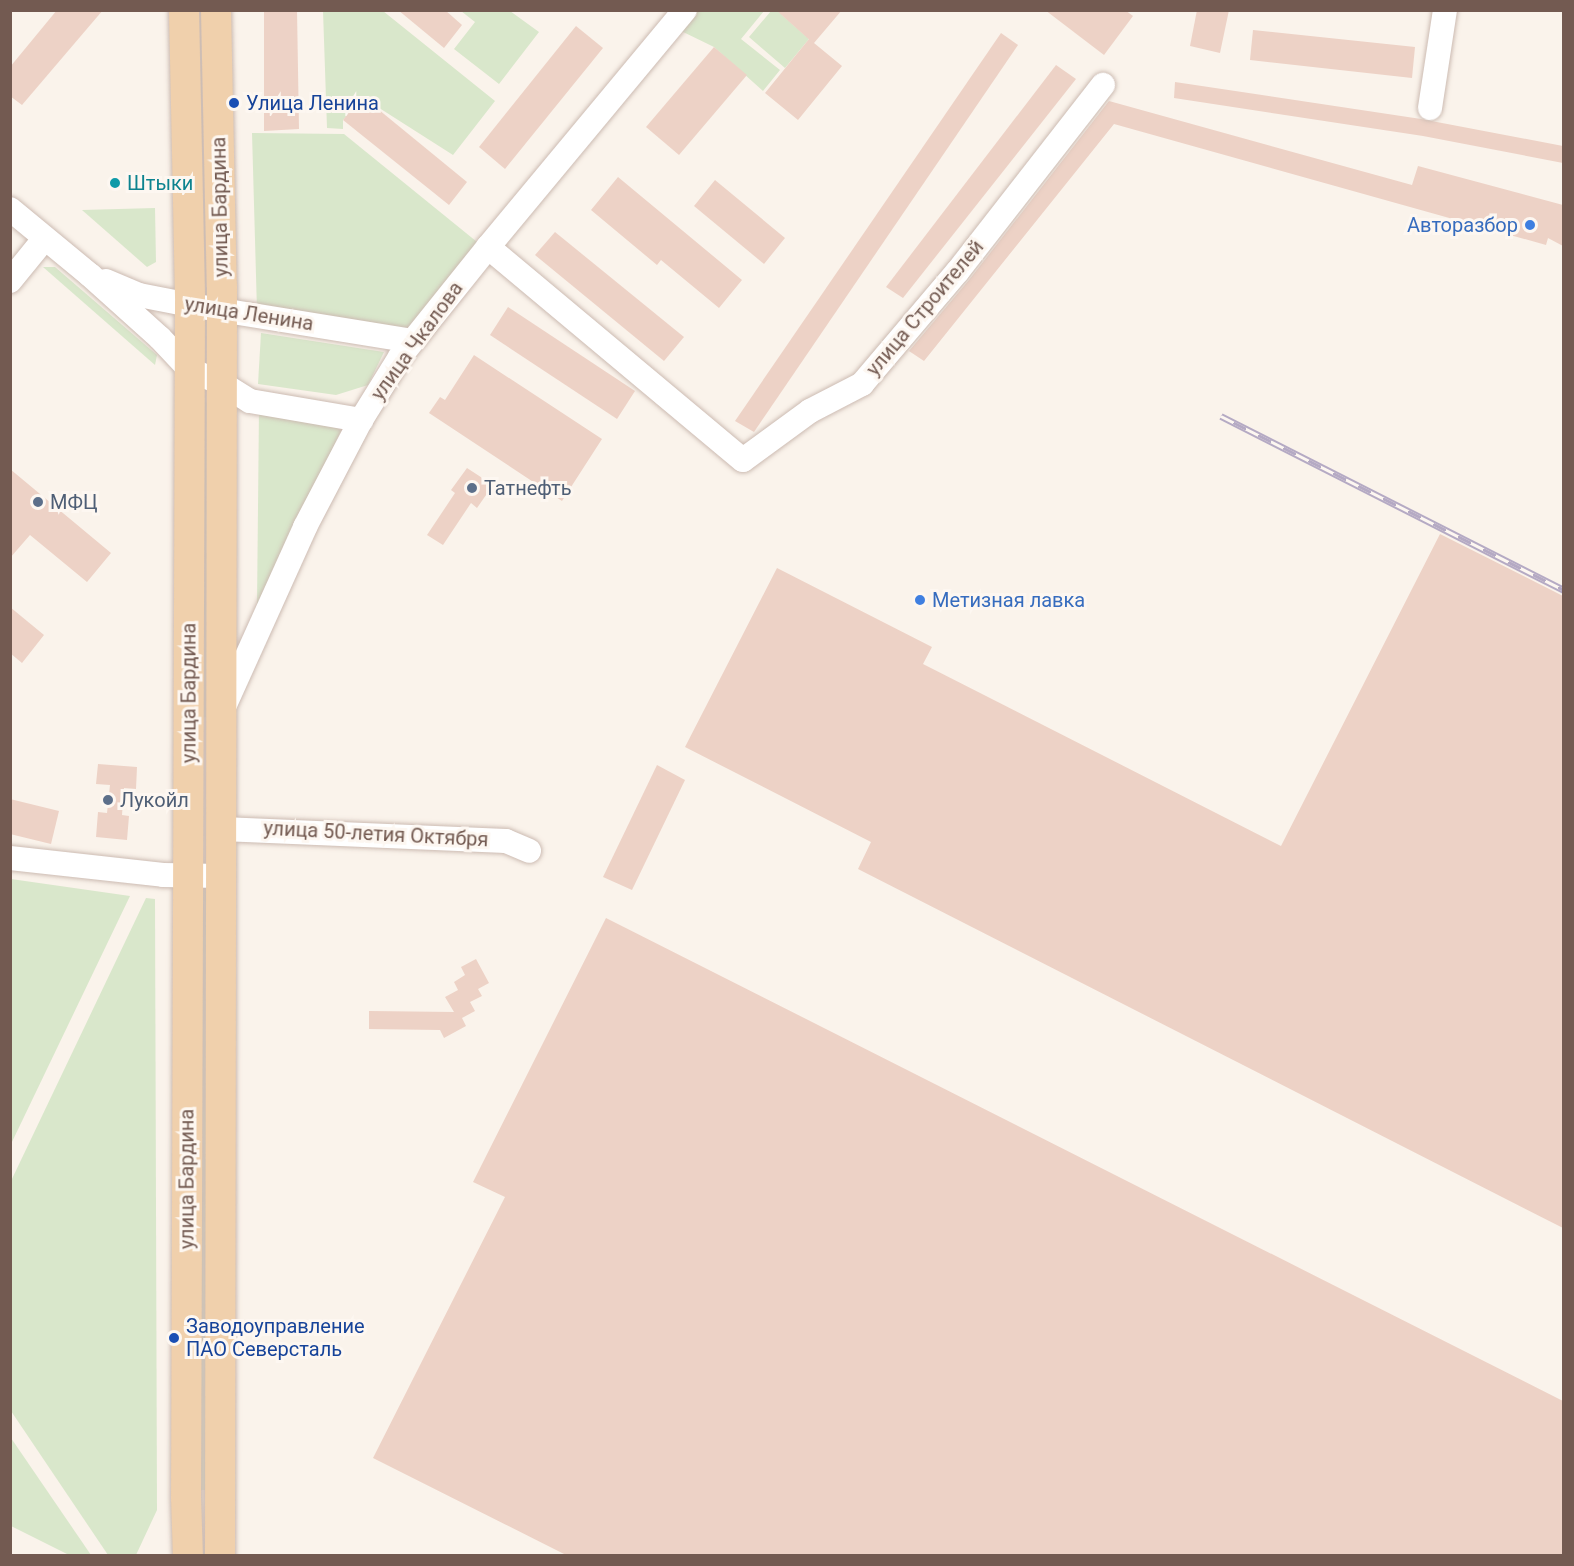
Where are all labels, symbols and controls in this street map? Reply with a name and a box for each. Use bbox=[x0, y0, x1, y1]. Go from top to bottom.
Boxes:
place label: Улица Ленина bbox=[246, 91, 379, 115]
marker: Улица Ленина bbox=[227, 96, 241, 110]
street label: улица Бардина bbox=[207, 137, 233, 277]
place label: Штыки bbox=[127, 171, 193, 195]
marker: Штыки bbox=[108, 176, 122, 190]
place label: Авторазбор bbox=[1407, 213, 1518, 237]
marker: Авторазбор bbox=[1523, 218, 1537, 232]
street label: улица Строителей bbox=[861, 235, 989, 381]
street label: улица Чкалова bbox=[366, 277, 468, 405]
street label: улица Ленина bbox=[183, 292, 315, 336]
place label: Татнефть bbox=[484, 476, 572, 500]
marker: Татнефть bbox=[465, 481, 479, 495]
place label: МФЦ bbox=[50, 490, 98, 514]
marker: МФЦ bbox=[31, 495, 45, 509]
place label: Метизная лавка bbox=[932, 588, 1085, 612]
marker: Метизная лавка bbox=[913, 593, 927, 607]
street label: улица Бардина bbox=[177, 623, 201, 763]
place label: Лукойл bbox=[120, 788, 189, 812]
marker: Лукойл bbox=[101, 793, 115, 807]
street label: улица 50-летия Октября bbox=[263, 816, 489, 852]
street label: улица Бардина bbox=[175, 1109, 199, 1249]
place label: Заводоуправление ПАО Северсталь bbox=[186, 1314, 365, 1361]
marker: Заводоуправление ПАО Северсталь bbox=[167, 1331, 181, 1345]

